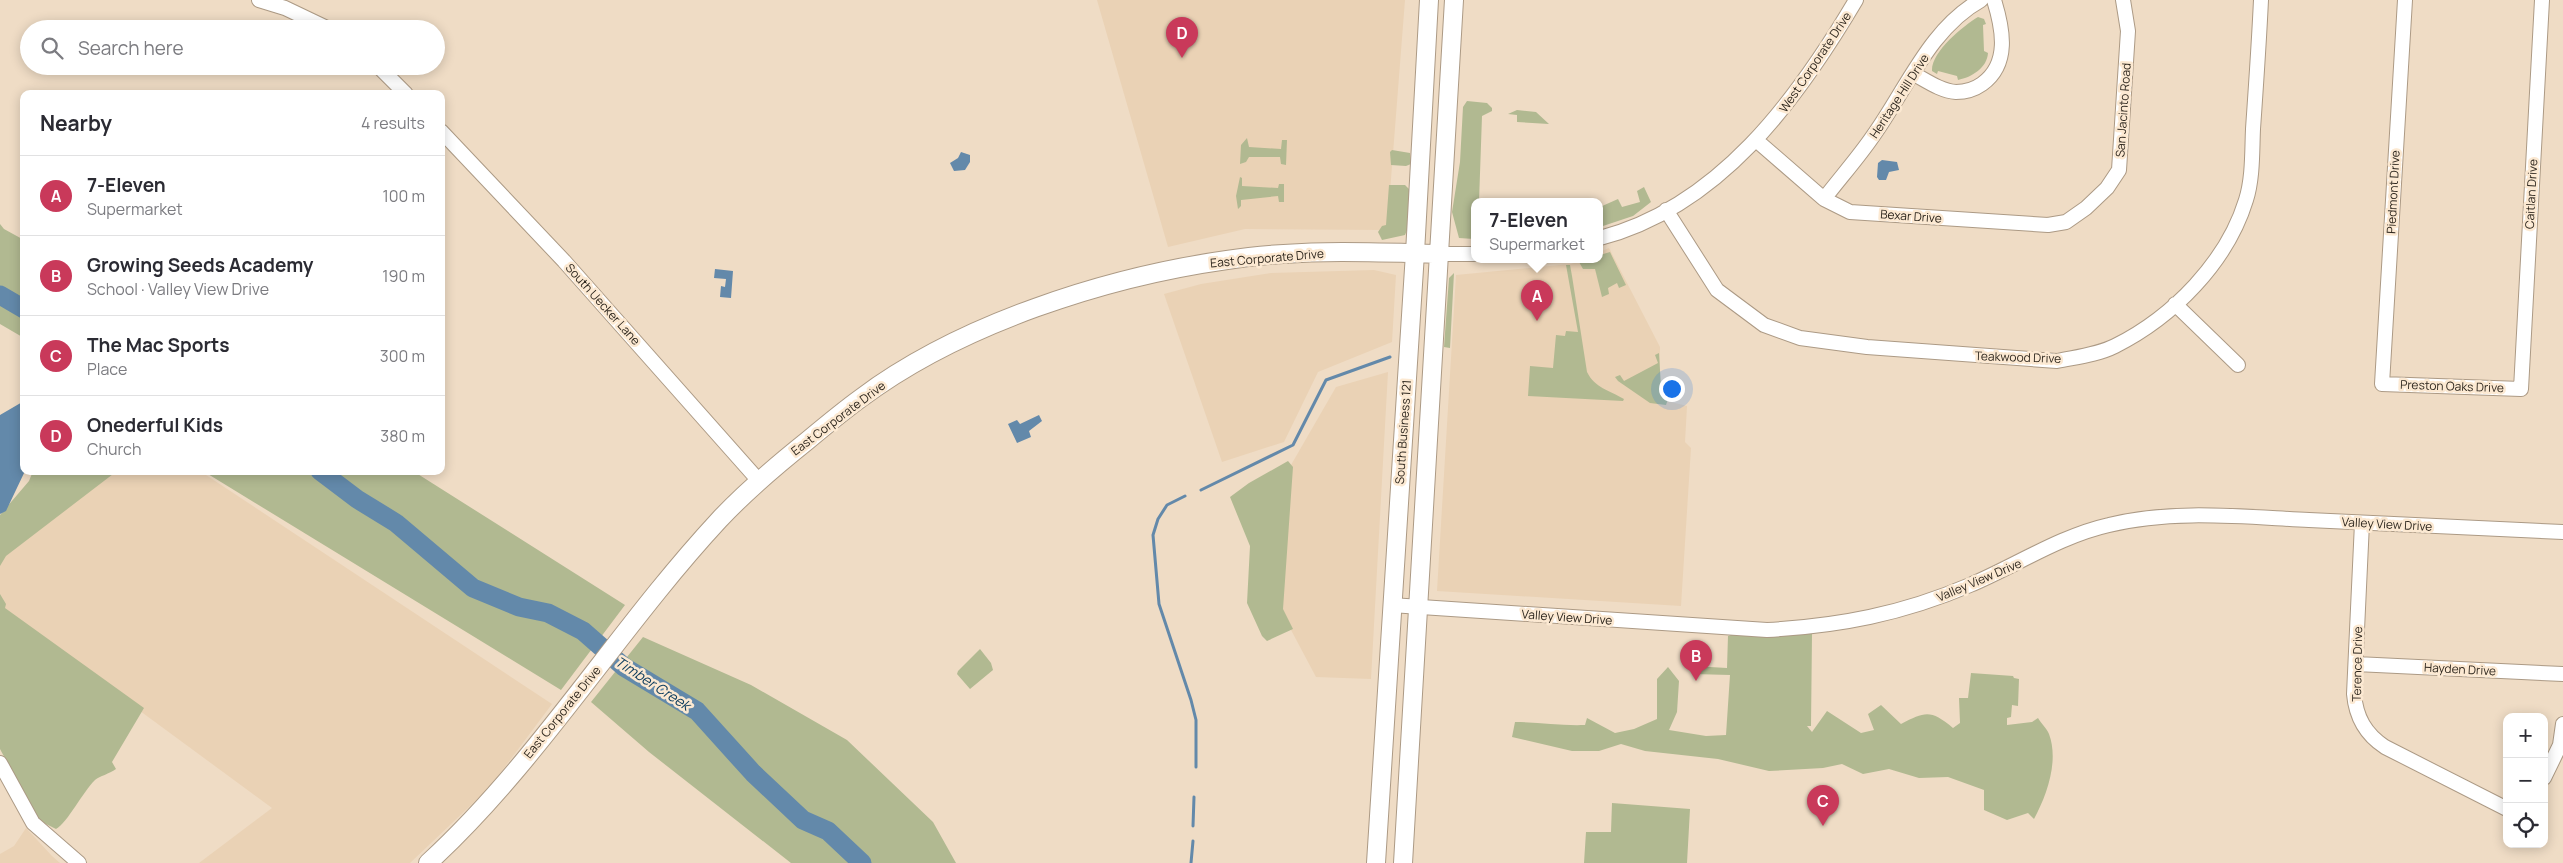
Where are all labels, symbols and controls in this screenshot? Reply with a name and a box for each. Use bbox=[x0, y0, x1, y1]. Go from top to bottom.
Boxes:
street label: West Corporate Drive bbox=[1775, 8, 1855, 116]
pin: D bbox=[1166, 17, 1198, 58]
search box bbox=[20, 20, 445, 75]
icon: search bbox=[38, 34, 66, 62]
text: Search here bbox=[78, 35, 184, 61]
street label: Heritage Hill Drive bbox=[1865, 51, 1933, 141]
street label: San Jacinto Road bbox=[2111, 62, 2135, 158]
text: Nearby bbox=[40, 109, 112, 137]
text: 4 results bbox=[361, 112, 425, 134]
street label: Piedmont Drive bbox=[2382, 150, 2404, 234]
street label: Caitlan Drive bbox=[2521, 159, 2541, 229]
text: 7-Eleven bbox=[87, 172, 166, 198]
text: A bbox=[51, 185, 61, 207]
text: 100 m bbox=[382, 185, 425, 207]
text: Supermarket bbox=[87, 198, 183, 220]
popup bbox=[1471, 198, 1603, 263]
street label: Bexar Drive bbox=[1880, 205, 1942, 227]
text: 7-Eleven bbox=[1489, 207, 1568, 233]
text: Supermarket bbox=[1489, 233, 1585, 255]
street label: East Corporate Drive bbox=[1209, 245, 1325, 271]
text: Growing Seeds Academy bbox=[87, 252, 313, 278]
street label: South Uecker Lane bbox=[562, 259, 644, 349]
text: B bbox=[51, 265, 61, 287]
text: 190 m bbox=[382, 265, 425, 287]
text: School · Valley View Drive bbox=[87, 278, 269, 300]
pin: A bbox=[1521, 280, 1553, 321]
text: The Mac Sports bbox=[87, 332, 230, 358]
text: C bbox=[50, 345, 62, 367]
text: 300 m bbox=[380, 345, 425, 367]
street label: Teakwood Drive bbox=[1975, 347, 2061, 367]
text: Place bbox=[87, 358, 127, 380]
your location bbox=[1659, 376, 1685, 402]
street label: Preston Oaks Drive bbox=[2400, 376, 2504, 396]
street label: East Corporate Drive bbox=[787, 377, 889, 459]
street label: South Business 121 bbox=[1391, 379, 1415, 485]
text: Onederful Kids bbox=[87, 412, 223, 438]
text: D bbox=[50, 425, 62, 447]
text: 380 m bbox=[380, 425, 425, 447]
text: Church bbox=[87, 438, 141, 460]
street label: Valley View Drive bbox=[2341, 513, 2433, 535]
street label: Valley View Drive bbox=[1934, 554, 2024, 606]
street label: Valley View Drive bbox=[1521, 605, 1613, 629]
street label: Terence Drive bbox=[2348, 626, 2366, 702]
pin: B bbox=[1680, 640, 1712, 681]
water label: Timber Creek bbox=[612, 652, 696, 716]
street label: Hayden Drive bbox=[2424, 659, 2496, 679]
street label: East Corporate Drive bbox=[520, 662, 604, 762]
map controls bbox=[2503, 713, 2548, 848]
button: + bbox=[2503, 713, 2548, 758]
button: − bbox=[2503, 758, 2548, 803]
pin: C bbox=[1807, 785, 1839, 826]
button: locate bbox=[2503, 803, 2548, 848]

